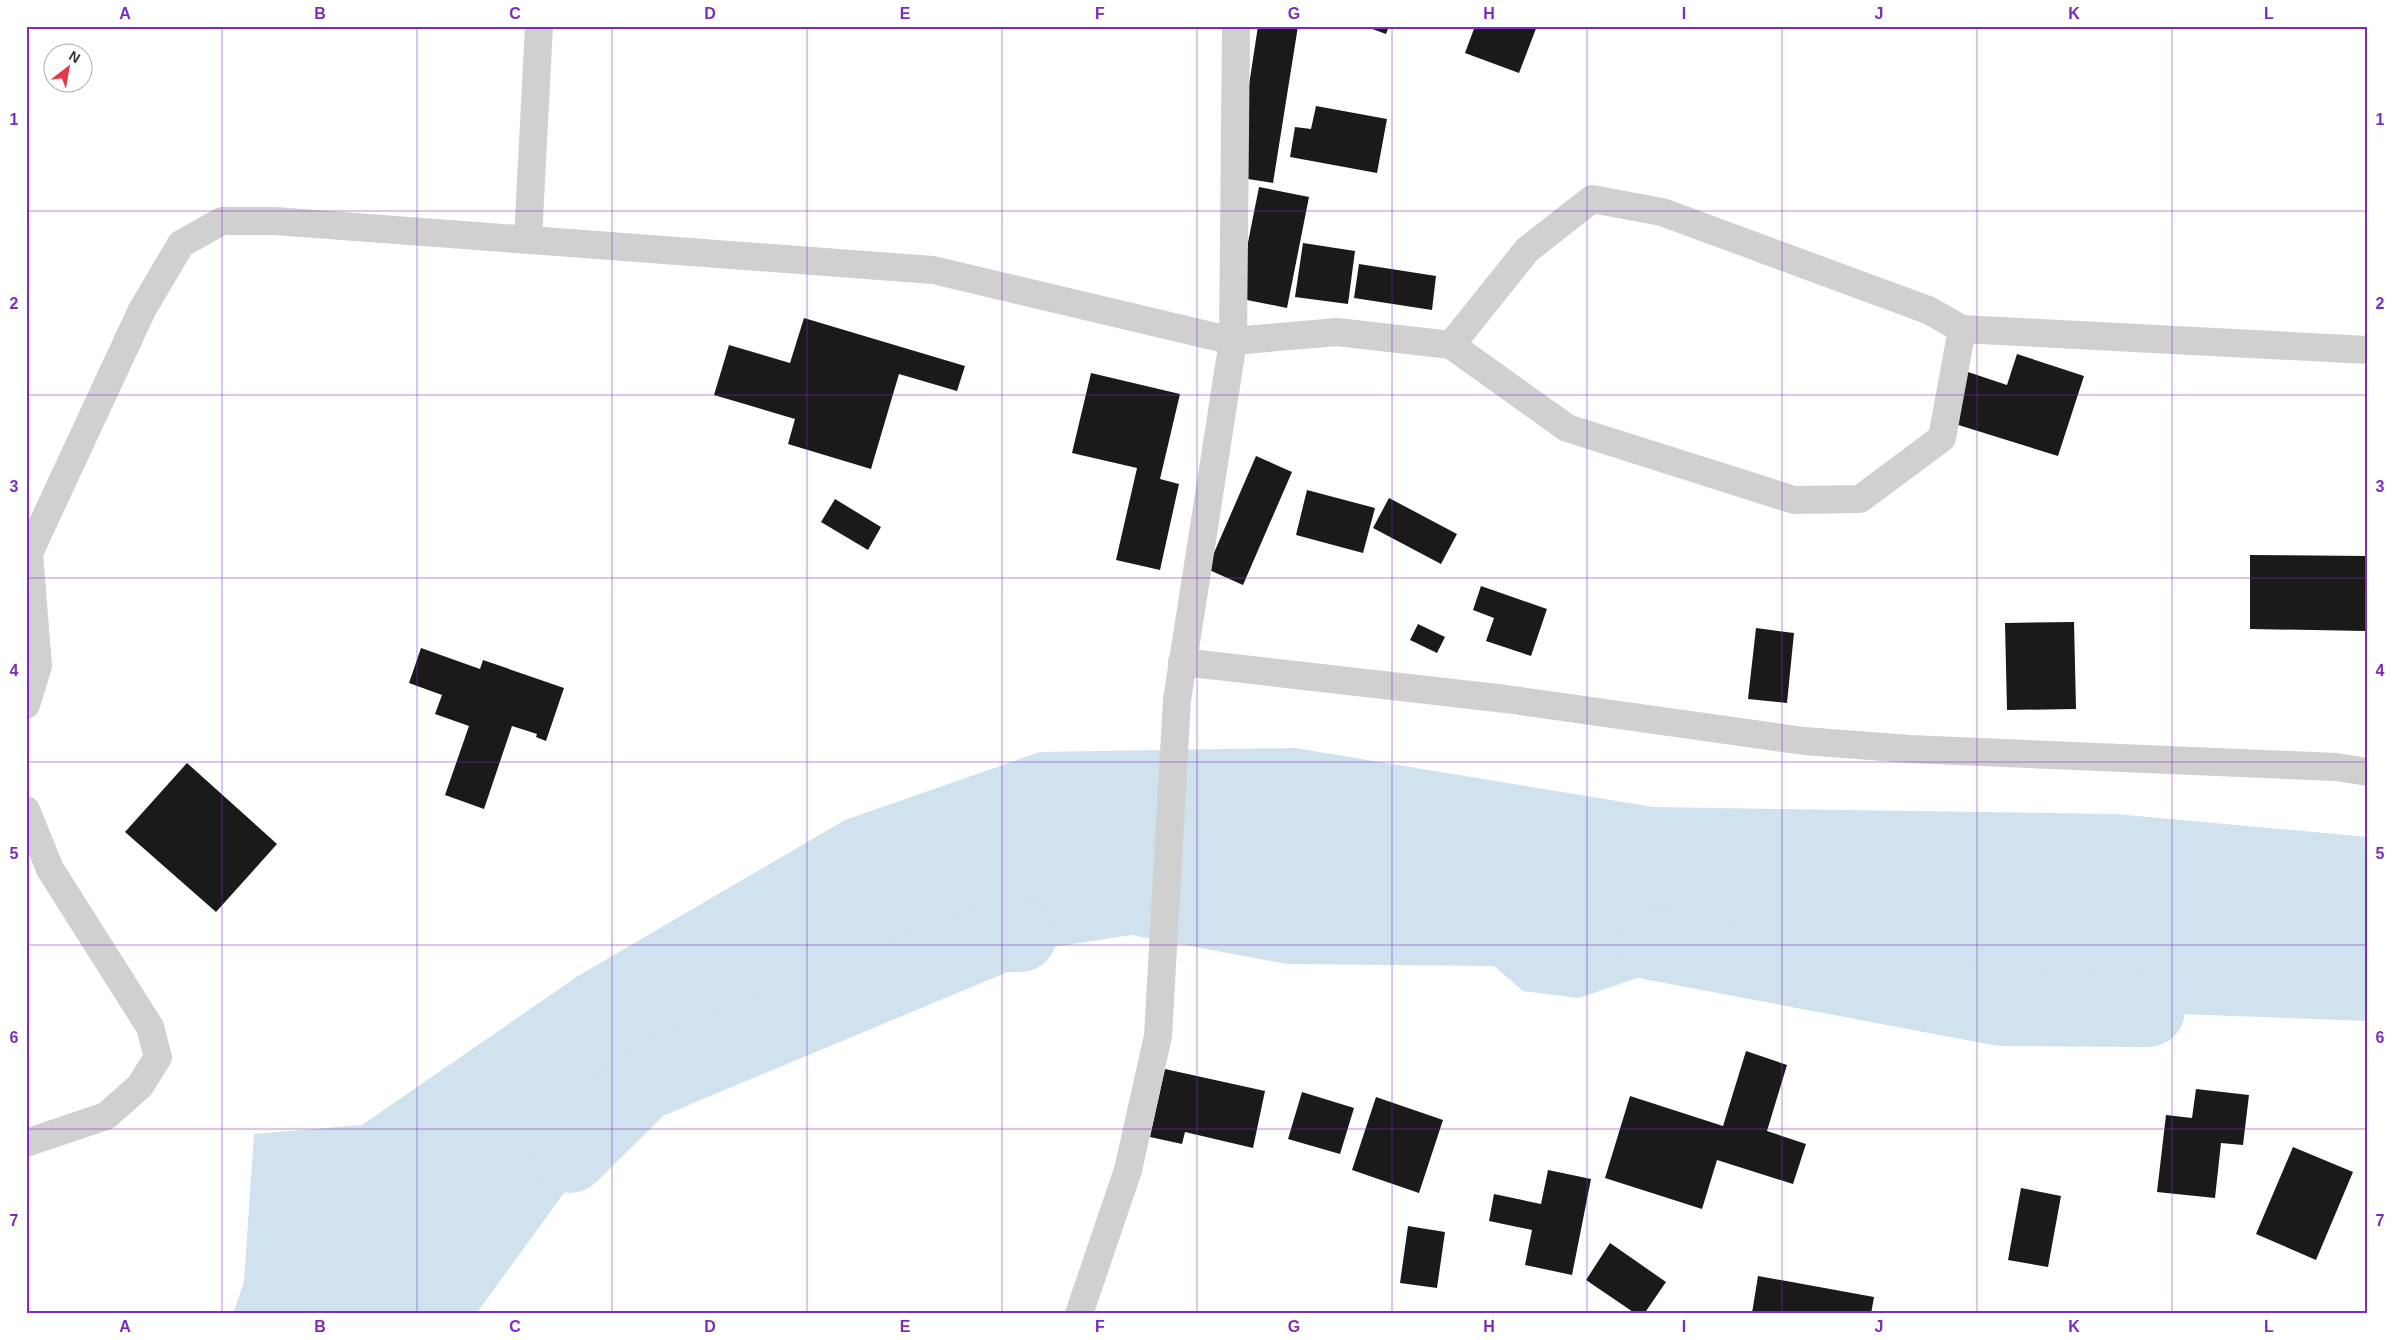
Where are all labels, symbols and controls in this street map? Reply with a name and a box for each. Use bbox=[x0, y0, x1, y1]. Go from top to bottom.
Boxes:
text: A bbox=[119, 5, 131, 22]
text: B bbox=[314, 5, 326, 22]
text: C bbox=[509, 5, 521, 22]
text: D bbox=[704, 5, 716, 22]
text: E bbox=[900, 5, 911, 22]
text: F bbox=[1095, 5, 1105, 22]
text: G bbox=[1288, 5, 1300, 22]
text: H bbox=[1483, 5, 1495, 22]
text: I bbox=[1682, 5, 1686, 22]
text: J bbox=[1875, 5, 1883, 22]
text: K bbox=[2068, 5, 2080, 22]
text: L bbox=[2264, 5, 2274, 22]
north arrow bbox=[42, 42, 92, 92]
text: N bbox=[66, 47, 83, 66]
text: 1 bbox=[10, 111, 19, 128]
text: 1 bbox=[2376, 111, 2385, 128]
text: 2 bbox=[10, 295, 19, 312]
text: 2 bbox=[2376, 295, 2385, 312]
text: 3 bbox=[10, 478, 19, 495]
text: 3 bbox=[2376, 478, 2385, 495]
text: 4 bbox=[10, 662, 19, 679]
text: 4 bbox=[2376, 662, 2385, 679]
text: 5 bbox=[10, 845, 19, 862]
text: 5 bbox=[2376, 845, 2385, 862]
text: 6 bbox=[10, 1029, 19, 1046]
text: 6 bbox=[2376, 1029, 2385, 1046]
text: 7 bbox=[10, 1212, 19, 1229]
text: 7 bbox=[2376, 1212, 2385, 1229]
text: A bbox=[119, 1318, 131, 1335]
text: B bbox=[314, 1318, 326, 1335]
text: C bbox=[509, 1318, 521, 1335]
text: D bbox=[704, 1318, 716, 1335]
text: E bbox=[900, 1318, 911, 1335]
text: F bbox=[1095, 1318, 1105, 1335]
text: G bbox=[1288, 1318, 1300, 1335]
text: H bbox=[1483, 1318, 1495, 1335]
text: I bbox=[1682, 1318, 1686, 1335]
text: J bbox=[1875, 1318, 1883, 1335]
text: K bbox=[2068, 1318, 2080, 1335]
text: L bbox=[2264, 1318, 2274, 1335]

